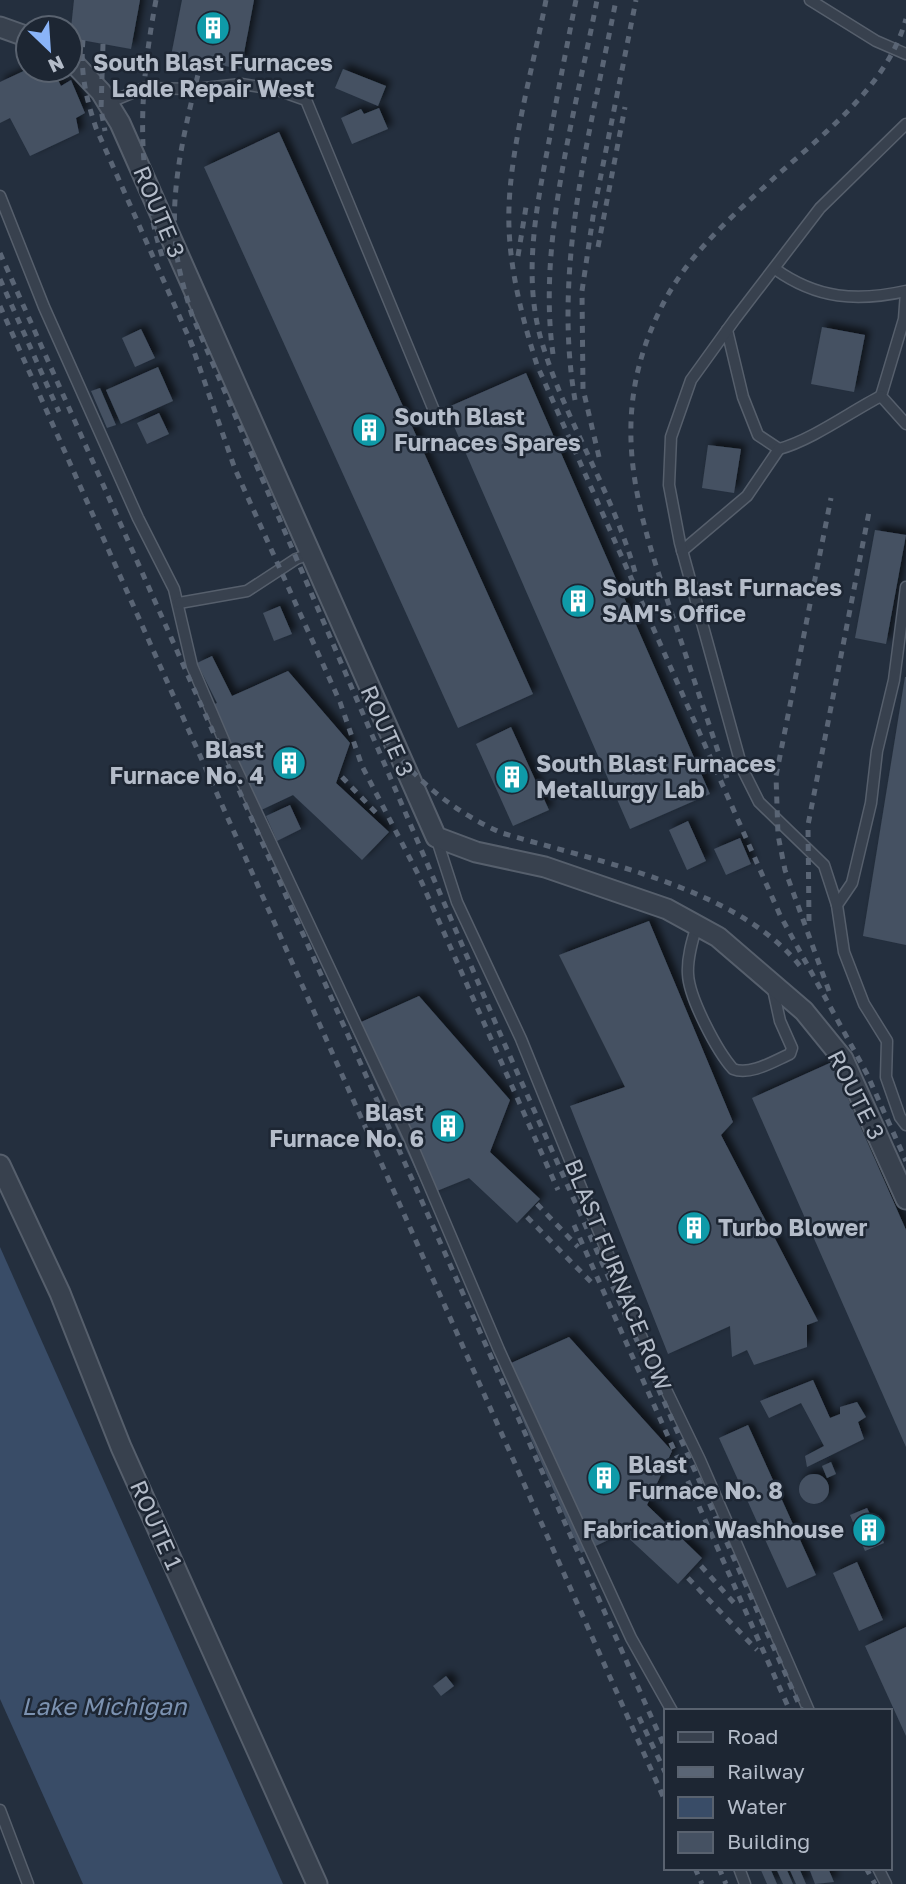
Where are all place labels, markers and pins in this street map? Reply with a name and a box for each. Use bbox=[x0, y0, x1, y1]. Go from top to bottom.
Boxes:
building icon: South Blast Furnaces Ladle Repair West bbox=[194, 9, 232, 47]
place label: South Blast Furnaces Ladle Repair West bbox=[93, 48, 333, 102]
place label: South Blast Furnaces Spares bbox=[394, 402, 581, 456]
building icon: South Blast Furnaces Spares bbox=[350, 411, 388, 449]
place label: South Blast Furnaces SAM's Office bbox=[602, 573, 842, 627]
building icon: South Blast Furnaces SAM's Office bbox=[559, 582, 597, 620]
place label: Blast Furnace No. 4 bbox=[109, 735, 264, 789]
building icon: Blast Furnace No. 4 bbox=[270, 744, 308, 782]
place label: South Blast Furnaces Metallurgy Lab bbox=[536, 749, 776, 803]
building icon: South Blast Furnaces Metallurgy Lab bbox=[493, 758, 531, 796]
place label: Blast Furnace No. 6 bbox=[269, 1098, 424, 1152]
building icon: Blast Furnace No. 6 bbox=[429, 1107, 467, 1145]
building icon: Turbo Blower bbox=[675, 1209, 713, 1247]
place label: Turbo Blower bbox=[718, 1213, 867, 1241]
place label: Blast Furnace No. 8 bbox=[628, 1450, 783, 1504]
building icon: Blast Furnace No. 8 bbox=[585, 1459, 623, 1497]
building icon: Fabrication Washhouse bbox=[850, 1511, 888, 1549]
place label: Fabrication Washhouse bbox=[583, 1515, 844, 1543]

